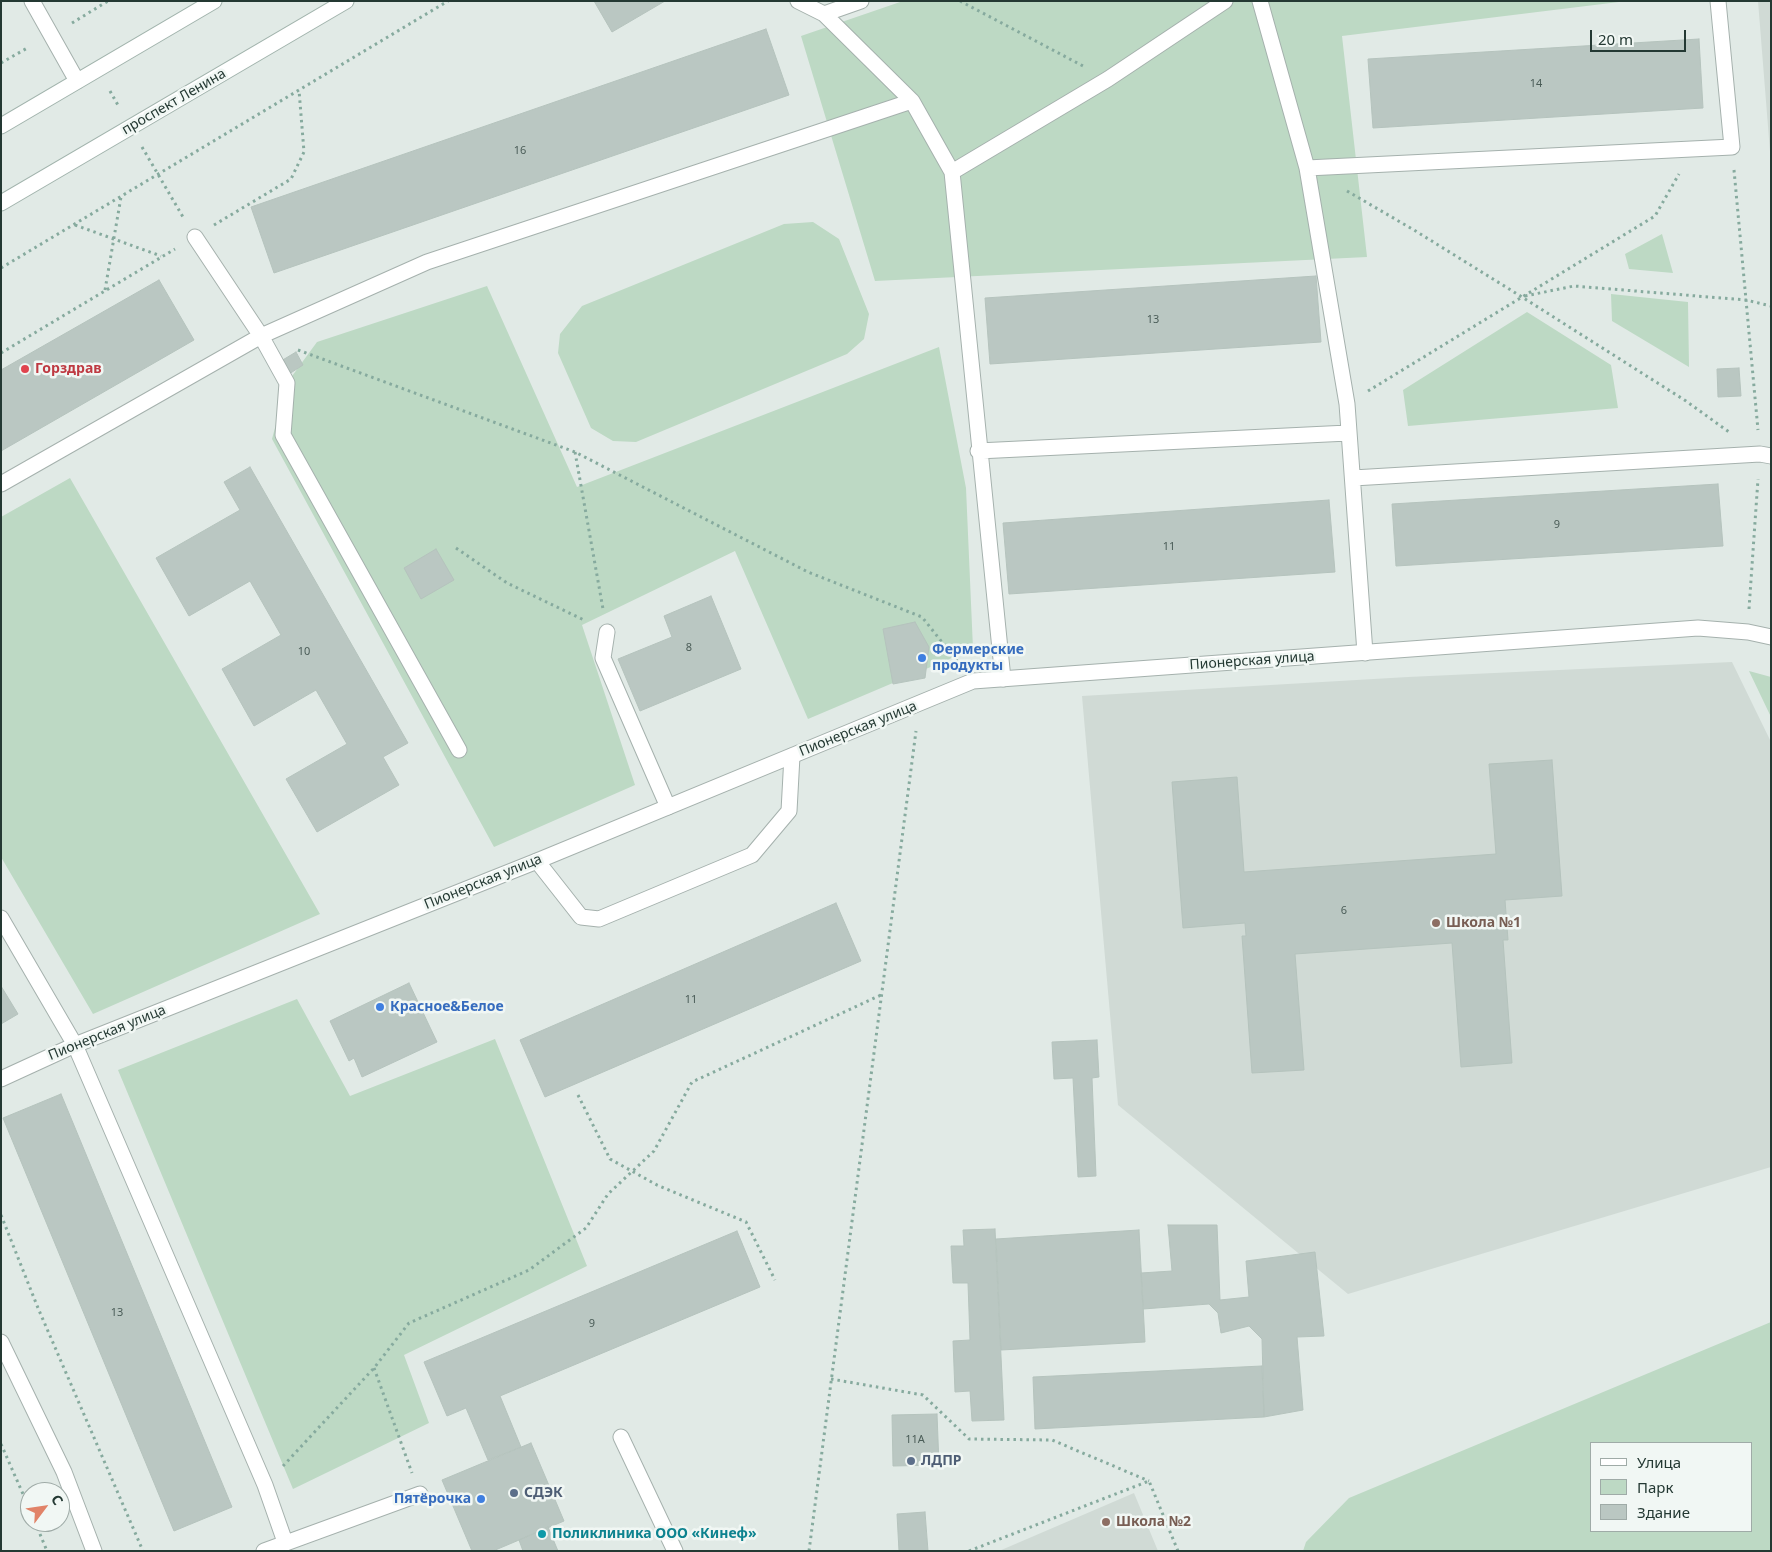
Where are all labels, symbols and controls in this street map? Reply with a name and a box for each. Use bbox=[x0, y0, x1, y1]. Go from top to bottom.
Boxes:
scale bar bbox=[1592, 20, 1688, 52]
text: 20 m bbox=[1598, 29, 1633, 49]
street label: проспект Ленина bbox=[119, 65, 229, 139]
house number: 14 bbox=[1530, 77, 1542, 91]
house number: 16 bbox=[514, 144, 526, 158]
house number: 13 bbox=[1147, 313, 1159, 327]
place label: Горздрав bbox=[35, 361, 102, 377]
marker: Горздрав bbox=[19, 363, 31, 375]
house number: 9 bbox=[1554, 518, 1560, 532]
house number: 11 bbox=[1163, 540, 1175, 554]
house number: 8 bbox=[686, 641, 692, 655]
place label: Фермерские продукты bbox=[932, 642, 1024, 674]
house number: 10 bbox=[298, 645, 310, 659]
street label: Пионерская улица bbox=[1189, 648, 1315, 674]
marker: Фермерские продукты bbox=[916, 652, 928, 664]
street label: Пионерская улица bbox=[797, 698, 919, 760]
street label: Пионерская улица bbox=[422, 851, 544, 913]
house number: 6 bbox=[1341, 904, 1347, 918]
place label: Школа №1 bbox=[1446, 915, 1521, 931]
marker: Школа №1 bbox=[1430, 917, 1442, 929]
house number: 11 bbox=[685, 993, 697, 1007]
place label: Красное&Белое bbox=[390, 999, 504, 1015]
marker: Красное&Белое bbox=[374, 1001, 386, 1013]
street label: Пионерская улица bbox=[46, 1002, 168, 1064]
house number: 13 bbox=[111, 1306, 123, 1320]
house number: 9 bbox=[589, 1317, 595, 1331]
house number: 11А bbox=[905, 1433, 925, 1447]
legend bbox=[1590, 1442, 1752, 1532]
text: Улица bbox=[1637, 1452, 1681, 1472]
place label: ЛДПР bbox=[921, 1453, 962, 1469]
marker: ЛДПР bbox=[905, 1455, 917, 1467]
text: Парк bbox=[1637, 1477, 1673, 1497]
north arrow bbox=[20, 1482, 70, 1532]
place label: СДЭК bbox=[524, 1485, 563, 1501]
marker: СДЭК bbox=[508, 1487, 520, 1499]
text: С bbox=[47, 1491, 68, 1508]
place label: Пятёрочка bbox=[394, 1491, 471, 1507]
marker: Пятёрочка bbox=[475, 1493, 487, 1505]
text: Здание bbox=[1637, 1502, 1690, 1522]
place label: Школа №2 bbox=[1116, 1514, 1191, 1530]
marker: Школа №2 bbox=[1100, 1516, 1112, 1528]
place label: Поликлиника ООО «Кинеф» bbox=[552, 1526, 757, 1542]
marker: Поликлиника ООО «Кинеф» bbox=[536, 1528, 548, 1540]

